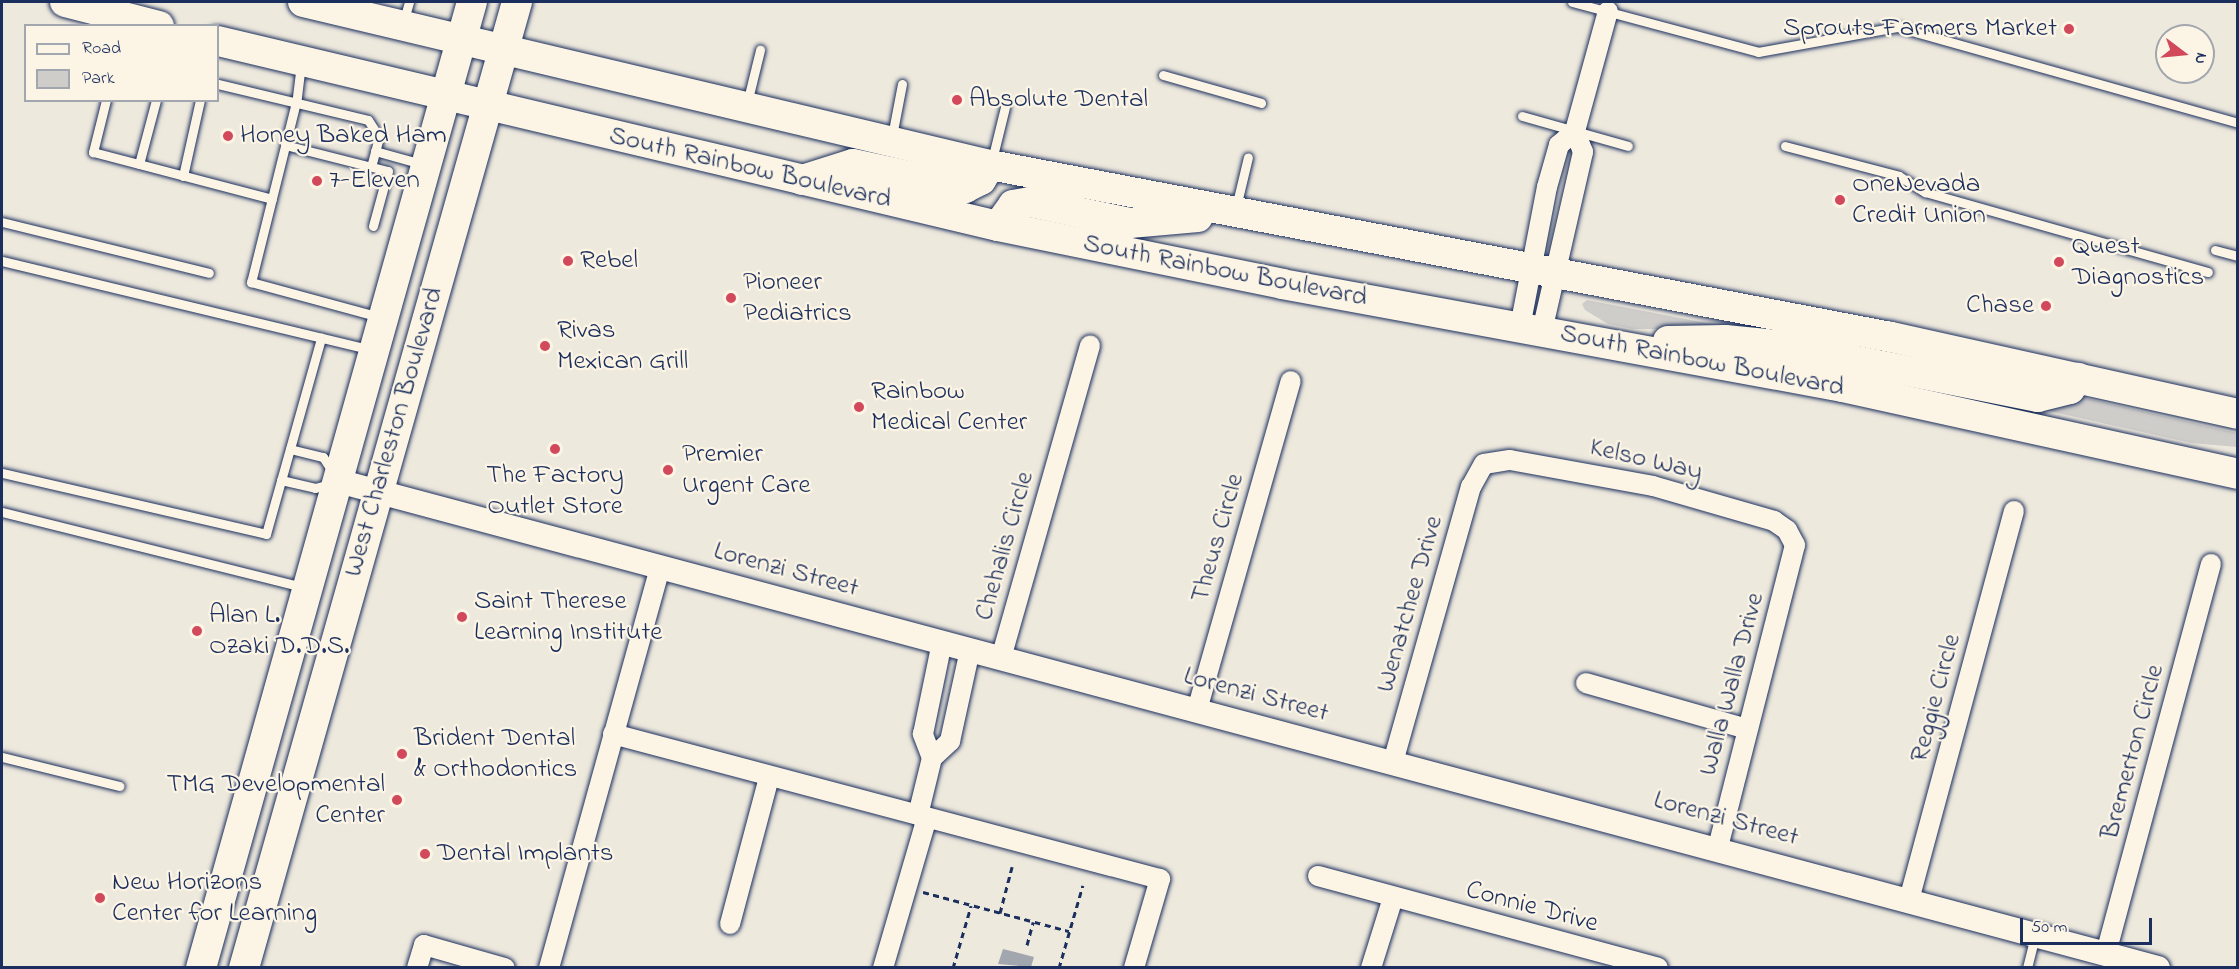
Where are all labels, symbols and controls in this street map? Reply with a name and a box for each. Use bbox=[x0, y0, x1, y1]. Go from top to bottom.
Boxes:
place label: Sprouts Farmers Market bbox=[1783, 13, 2057, 45]
marker: Sprouts Farmers Market bbox=[2062, 22, 2076, 36]
legend bbox=[24, 24, 219, 102]
north arrow bbox=[2155, 24, 2215, 84]
text: Road bbox=[82, 36, 121, 62]
text: N bbox=[2187, 50, 2213, 67]
text: Park bbox=[82, 66, 115, 92]
place label: Absolute Dental bbox=[969, 84, 1148, 116]
marker: Absolute Dental bbox=[950, 93, 964, 107]
place label: Honey Baked Ham bbox=[240, 120, 447, 152]
street label: South Rainbow Boulevard bbox=[606, 120, 894, 216]
marker: Honey Baked Ham bbox=[221, 129, 235, 143]
place label: 7-Eleven bbox=[329, 165, 420, 197]
place label: OneNevada Credit Union bbox=[1852, 168, 1986, 231]
marker: 7-Eleven bbox=[310, 174, 324, 188]
marker: OneNevada Credit Union bbox=[1833, 193, 1847, 207]
street label: South Rainbow Boulevard bbox=[1080, 228, 1370, 314]
place label: Quest Diagnostics bbox=[2072, 230, 2204, 293]
place label: Rebel bbox=[580, 245, 638, 277]
marker: Quest Diagnostics bbox=[2050, 253, 2068, 271]
marker: Rebel bbox=[561, 254, 575, 268]
place label: Pioneer Pediatrics bbox=[743, 266, 852, 329]
street label: West Charleston Boulevard bbox=[337, 284, 451, 580]
place label: Chase bbox=[1966, 290, 2034, 322]
marker: Pioneer Pediatrics bbox=[724, 291, 738, 305]
marker: Chase bbox=[2039, 299, 2053, 313]
place label: Rivas Mexican Grill bbox=[557, 314, 688, 377]
street label: South Rainbow Boulevard bbox=[1557, 318, 1847, 404]
marker: Rivas Mexican Grill bbox=[538, 339, 552, 353]
place label: Rainbow Medical Center bbox=[871, 375, 1027, 438]
marker: Rainbow Medical Center bbox=[852, 400, 866, 414]
street label: Kelso Way bbox=[1586, 431, 1706, 489]
place label: Premier Urgent Care bbox=[682, 438, 811, 501]
marker: The Factory Outlet Store bbox=[548, 442, 562, 456]
place label: The Factory Outlet Store bbox=[486, 459, 624, 522]
marker: Premier Urgent Care bbox=[659, 461, 677, 479]
street label: Chehalis Circle bbox=[968, 468, 1042, 624]
street label: Theus Circle bbox=[1184, 470, 1252, 606]
street label: Wenatchee Drive bbox=[1369, 512, 1451, 696]
street label: Lorenzi Street bbox=[710, 535, 862, 605]
place label: Saint Therese Learning Institute bbox=[474, 585, 662, 648]
street label: Walla Walla Drive bbox=[1692, 589, 1772, 779]
place label: Alan L. Ozaki D.D.S. bbox=[209, 599, 350, 662]
marker: Saint Therese Learning Institute bbox=[455, 610, 469, 624]
marker: Alan L. Ozaki D.D.S. bbox=[190, 624, 204, 638]
street label: Reggie Circle bbox=[1903, 630, 1969, 766]
street label: Lorenzi Street bbox=[1180, 660, 1332, 730]
street label: Bremerton Circle bbox=[2094, 661, 2172, 843]
place label: Brident Dental & Orthodontics bbox=[414, 722, 577, 785]
marker: Brident Dental & Orthodontics bbox=[395, 747, 409, 761]
place label: TMG Developmental Center bbox=[166, 768, 385, 831]
street label: Lorenzi Street bbox=[1650, 784, 1802, 854]
marker: TMG Developmental Center bbox=[390, 793, 404, 807]
place label: Dental Implants bbox=[437, 838, 614, 870]
marker: Dental Implants bbox=[418, 847, 432, 861]
place label: New Horizons Center for Learning bbox=[112, 866, 317, 929]
street label: Connie Drive bbox=[1462, 874, 1602, 940]
marker: New Horizons Center for Learning bbox=[93, 891, 107, 905]
scale bar bbox=[2023, 906, 2155, 944]
text: 50 m bbox=[2031, 915, 2068, 941]

